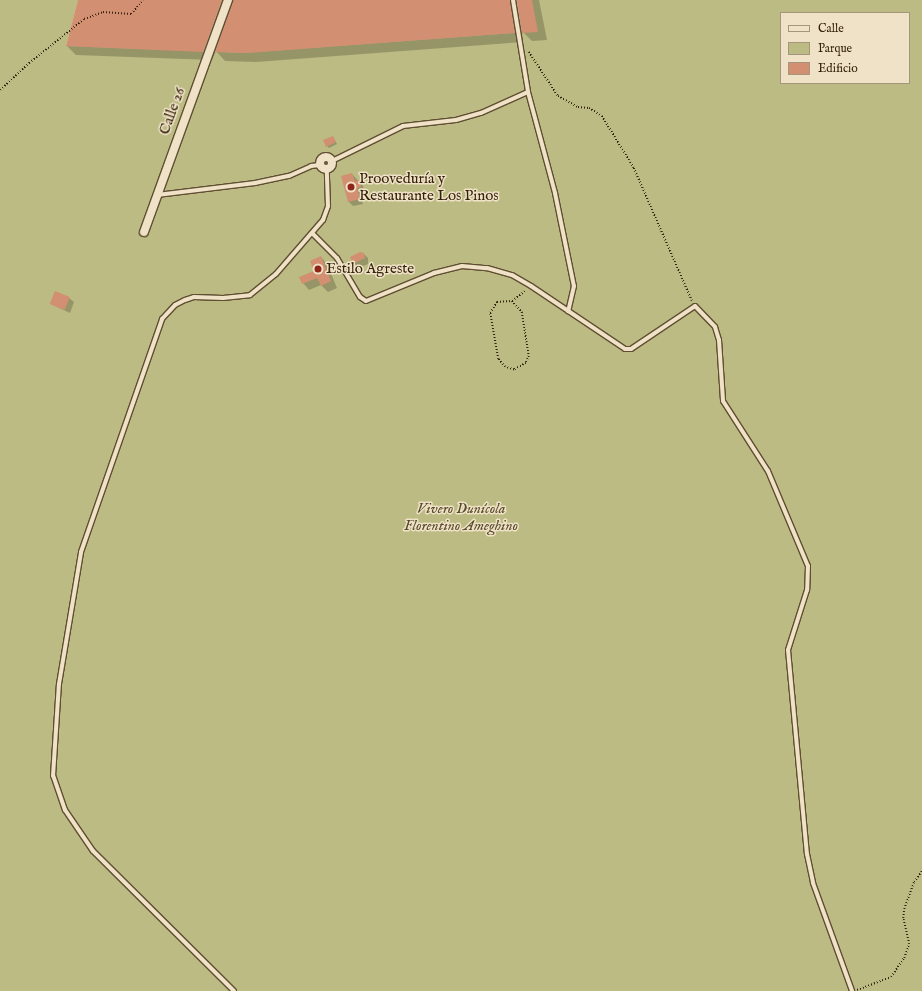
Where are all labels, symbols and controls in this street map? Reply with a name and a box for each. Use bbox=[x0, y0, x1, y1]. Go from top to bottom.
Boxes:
legend bbox=[780, 12, 910, 84]
text: Calle bbox=[818, 21, 844, 36]
text: Parque bbox=[818, 41, 852, 56]
text: Edificio bbox=[818, 61, 858, 76]
street label: Calle 26 bbox=[155, 85, 189, 137]
place label: Prooveduría y Restaurante Los Pinos bbox=[359, 169, 499, 204]
marker: Prooveduría y Restaurante Los Pinos bbox=[346, 182, 356, 192]
place label: Estilo Agreste bbox=[326, 260, 414, 278]
marker: Estilo Agreste bbox=[313, 264, 323, 274]
park label: Vivero Dunícola Florentino Ameghino bbox=[404, 499, 518, 534]

